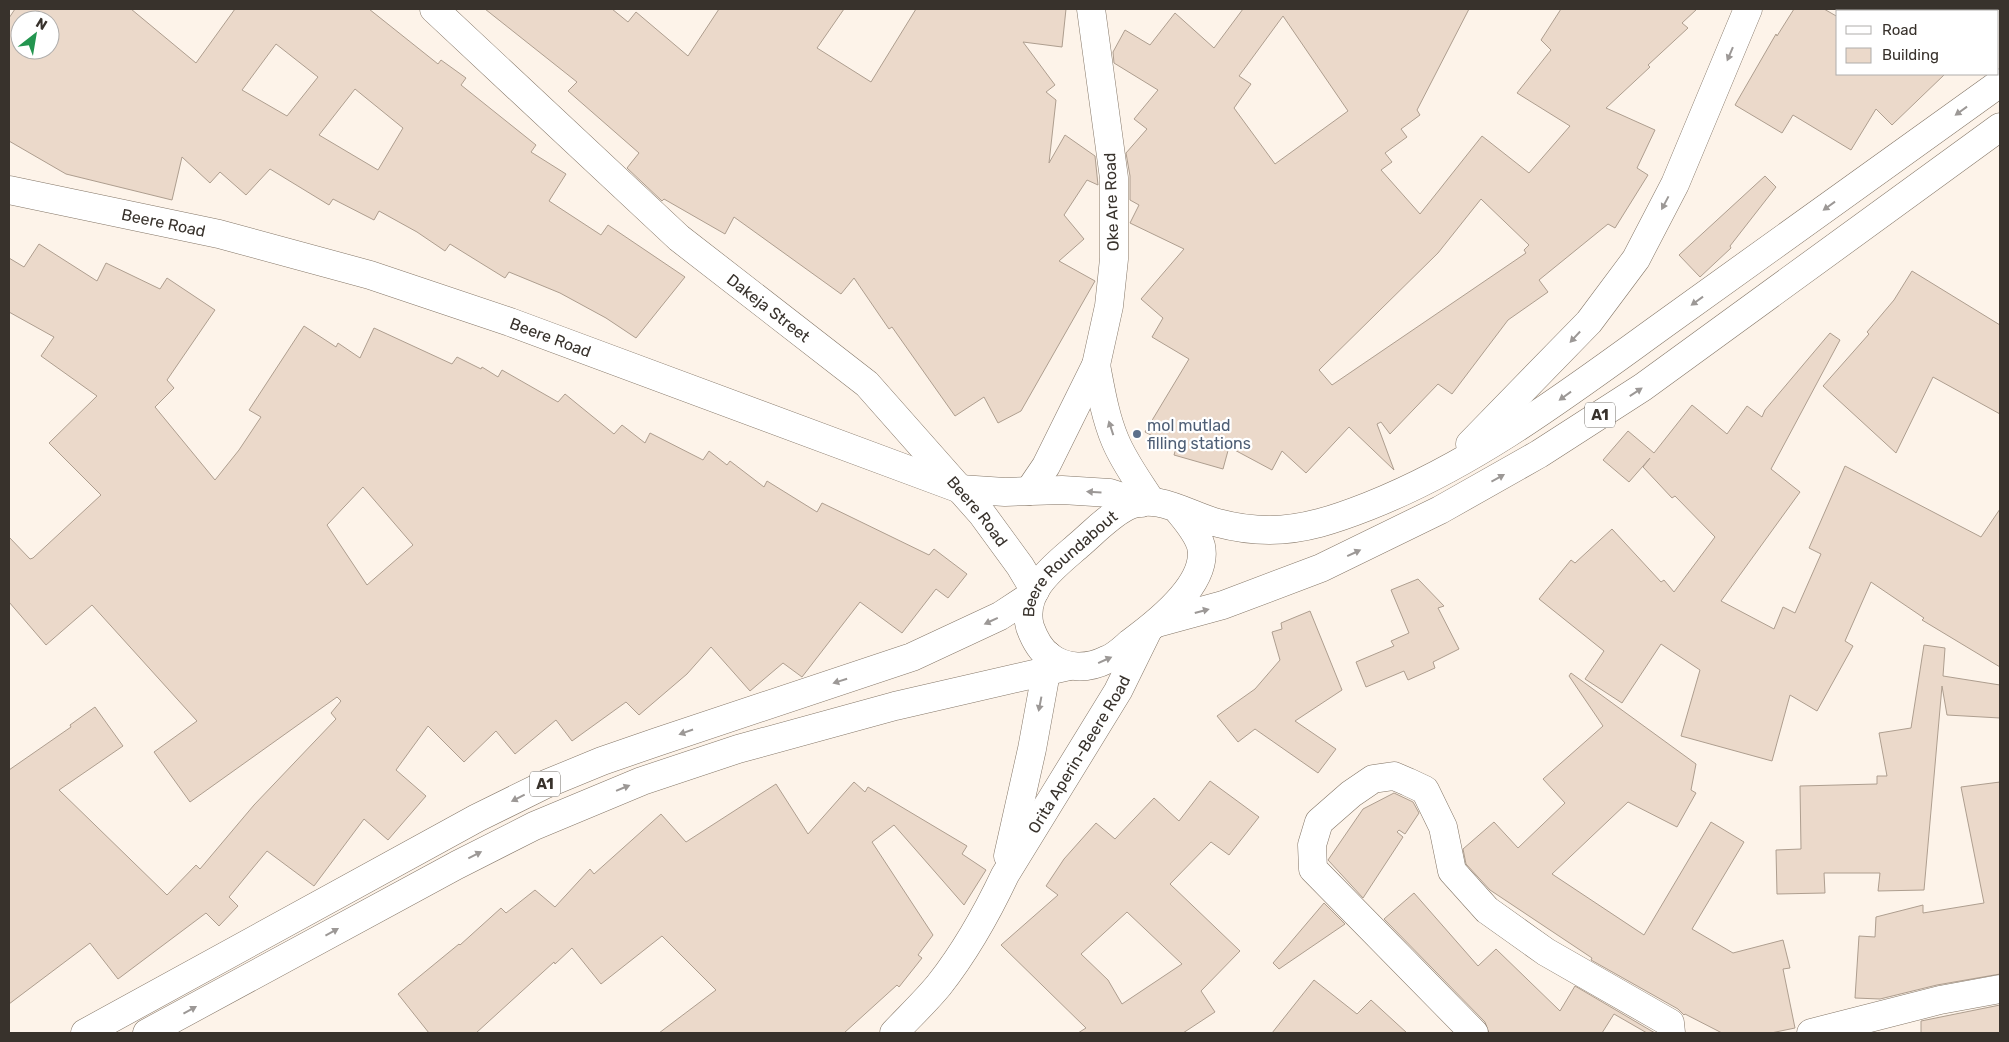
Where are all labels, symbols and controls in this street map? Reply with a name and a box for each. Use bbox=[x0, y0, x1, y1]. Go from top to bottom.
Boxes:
north arrow bbox=[10, 10, 60, 60]
legend bbox=[1836, 10, 1999, 75]
text: N bbox=[33, 14, 50, 34]
text: Road bbox=[1882, 21, 1918, 39]
text: Building bbox=[1882, 46, 1939, 64]
one-way arrow bbox=[1725, 47, 1733, 61]
one-way arrow bbox=[1954, 106, 1968, 116]
street label: Oke Are Road bbox=[1100, 152, 1123, 252]
one-way arrow bbox=[1661, 196, 1669, 210]
one-way arrow bbox=[1822, 201, 1836, 211]
street label: Beere Road bbox=[120, 205, 207, 241]
street label: Dakeja Street bbox=[723, 270, 814, 346]
one-way arrow bbox=[1690, 296, 1704, 306]
street label: Beere Road bbox=[507, 314, 594, 361]
one-way arrow bbox=[1569, 331, 1581, 343]
one-way arrow bbox=[1629, 387, 1642, 396]
one-way arrow bbox=[1558, 391, 1572, 401]
road number: A1 bbox=[1585, 402, 1615, 428]
place label: mol mutlad filling stations bbox=[1147, 416, 1251, 453]
one-way arrow bbox=[1107, 420, 1115, 435]
marker: mol mutlad filling stations bbox=[1131, 428, 1143, 440]
street label: Beere Road bbox=[943, 472, 1012, 550]
one-way arrow bbox=[1491, 473, 1505, 482]
one-way arrow bbox=[1085, 487, 1101, 495]
street label: Beere Roundabout bbox=[1019, 506, 1121, 618]
one-way arrow bbox=[1347, 549, 1361, 557]
one-way arrow bbox=[1195, 606, 1210, 614]
one-way arrow bbox=[983, 616, 998, 625]
one-way arrow bbox=[1098, 655, 1112, 663]
street label: Orita Aperin-Beere Road bbox=[1024, 672, 1134, 837]
one-way arrow bbox=[832, 677, 847, 685]
one-way arrow bbox=[1036, 697, 1044, 712]
one-way arrow bbox=[678, 729, 693, 736]
road number: A1 bbox=[530, 772, 560, 796]
one-way arrow bbox=[616, 784, 630, 792]
one-way arrow bbox=[511, 794, 525, 802]
one-way arrow bbox=[468, 851, 483, 859]
one-way arrow bbox=[326, 928, 339, 937]
one-way arrow bbox=[182, 1006, 197, 1014]

